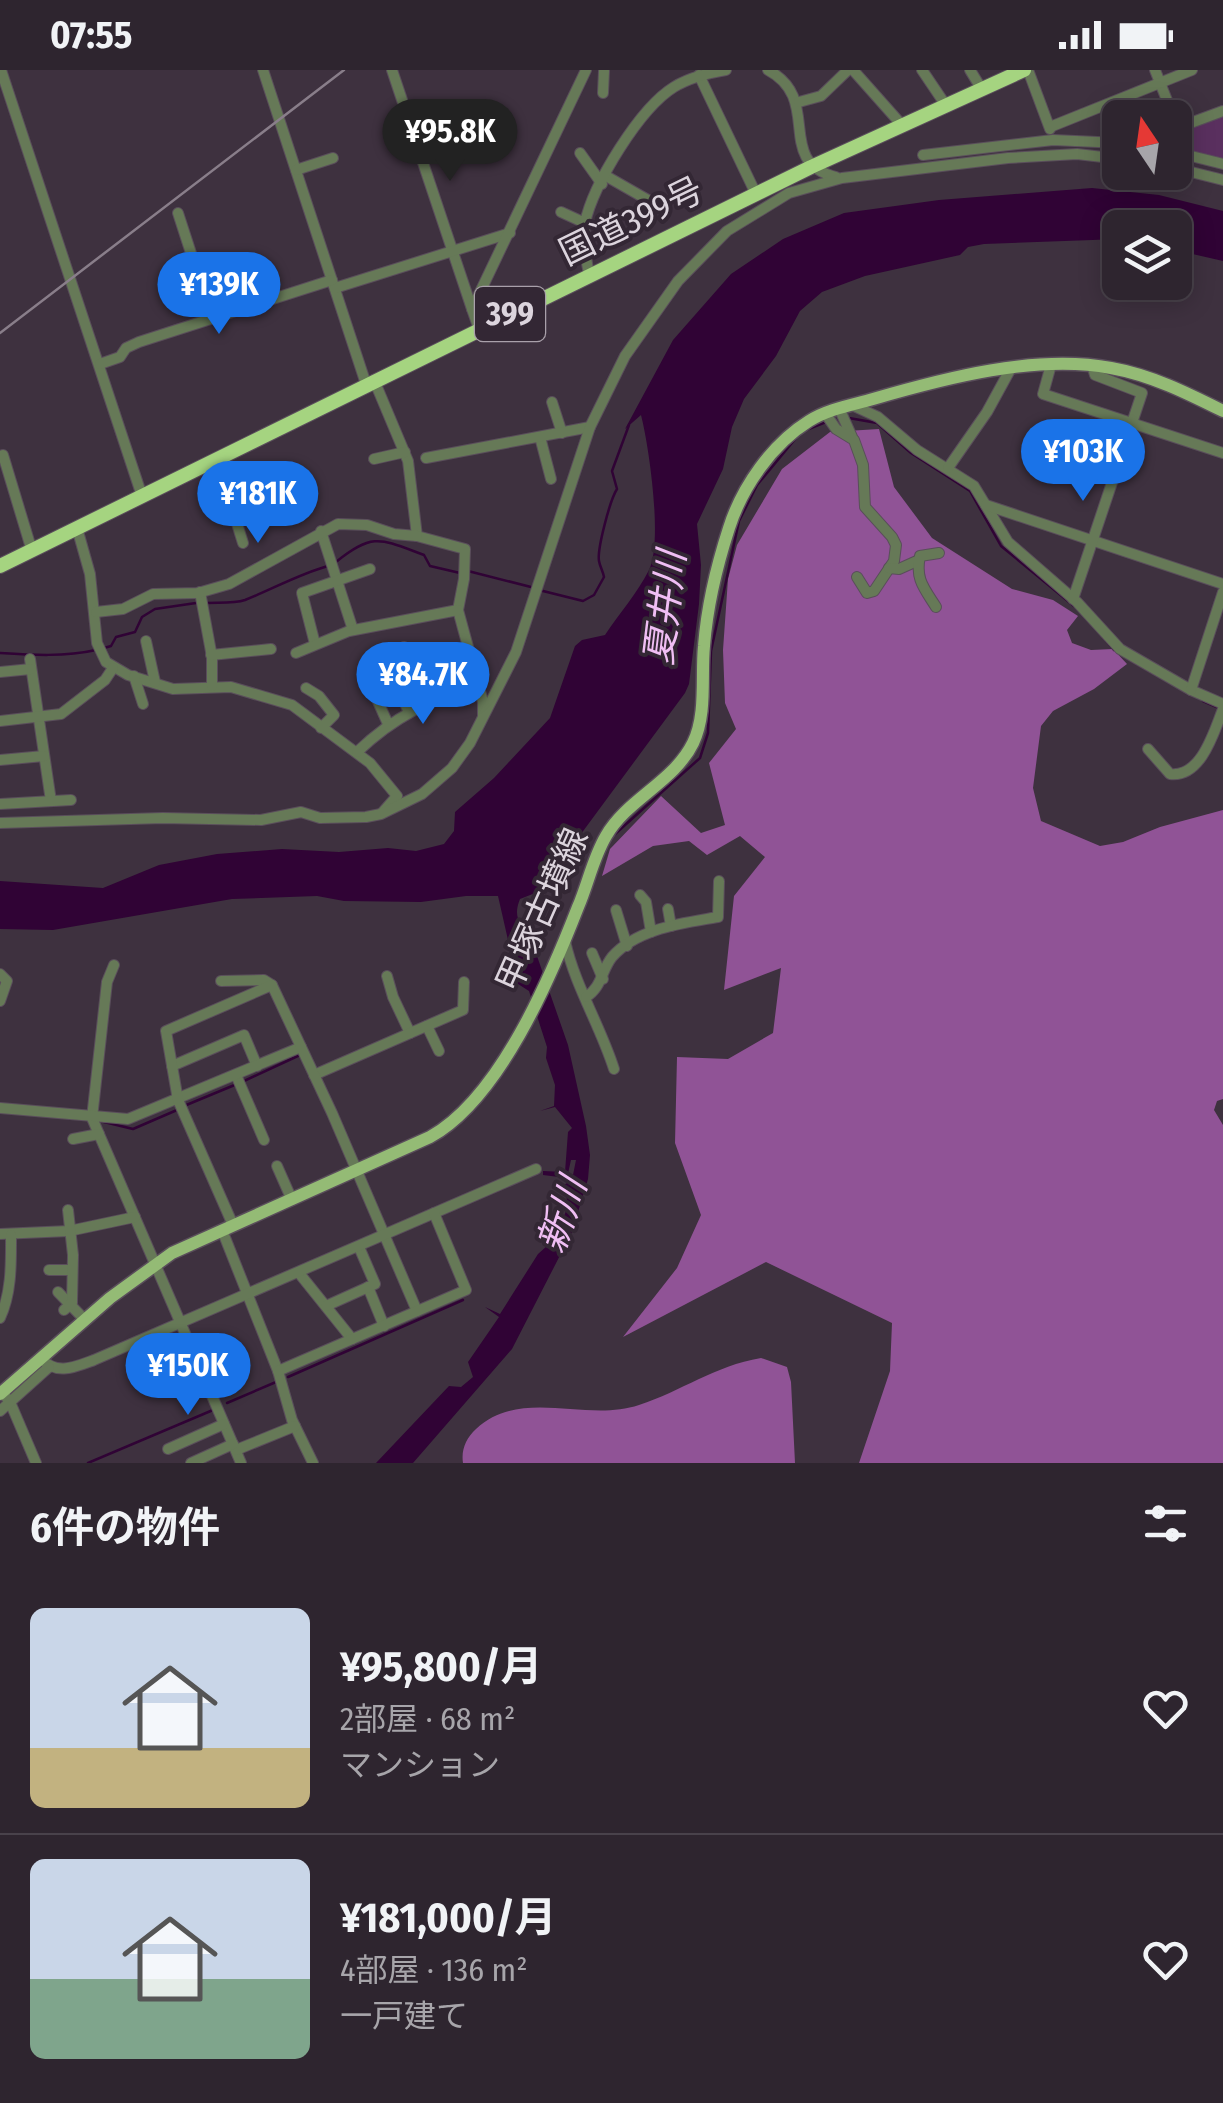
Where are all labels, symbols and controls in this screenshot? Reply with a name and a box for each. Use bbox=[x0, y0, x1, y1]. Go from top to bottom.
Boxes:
text: 07:55 bbox=[50, 12, 132, 58]
pin: ¥95.8K bbox=[369, 99, 531, 184]
north arrow bbox=[1102, 100, 1192, 190]
map controls bbox=[1102, 100, 1192, 300]
text: ¥95.8K bbox=[404, 112, 496, 150]
street label: 国道399号 bbox=[552, 168, 710, 274]
button: layers bbox=[1102, 210, 1192, 300]
pin: ¥139K bbox=[149, 252, 289, 337]
text: ¥139K bbox=[179, 265, 259, 303]
road number: 399 bbox=[475, 287, 545, 341]
pin: ¥103K bbox=[1013, 419, 1153, 504]
text: ¥103K bbox=[1043, 432, 1123, 470]
pin: ¥181K bbox=[188, 461, 328, 546]
text: ¥181K bbox=[219, 474, 297, 512]
water label: 夏井川 bbox=[635, 545, 695, 667]
pin: ¥84.7K bbox=[342, 642, 504, 727]
text: ¥84.7K bbox=[378, 655, 468, 693]
street label: 甲塚古墳線 bbox=[487, 822, 597, 998]
water label: 新川 bbox=[528, 1168, 597, 1258]
pin: ¥150K bbox=[118, 1333, 258, 1418]
text: ¥150K bbox=[148, 1346, 228, 1384]
icon: filters bbox=[1138, 1496, 1193, 1551]
text: 6件の物件 bbox=[30, 1503, 220, 1553]
text: ¥95,800/月 bbox=[340, 1642, 543, 1692]
icon: home bbox=[110, 1648, 230, 1768]
icon: heart bbox=[1138, 1681, 1193, 1736]
text: 2部屋 · 68 m² bbox=[340, 1700, 515, 1738]
text: マンション bbox=[340, 1746, 500, 1784]
text: ¥181,000/月 bbox=[340, 1893, 557, 1943]
icon: home bbox=[110, 1899, 230, 2019]
icon: heart bbox=[1138, 1932, 1193, 1987]
text: 4部屋 · 136 m² bbox=[340, 1951, 528, 1989]
text: 一戸建て bbox=[340, 1997, 468, 2035]

